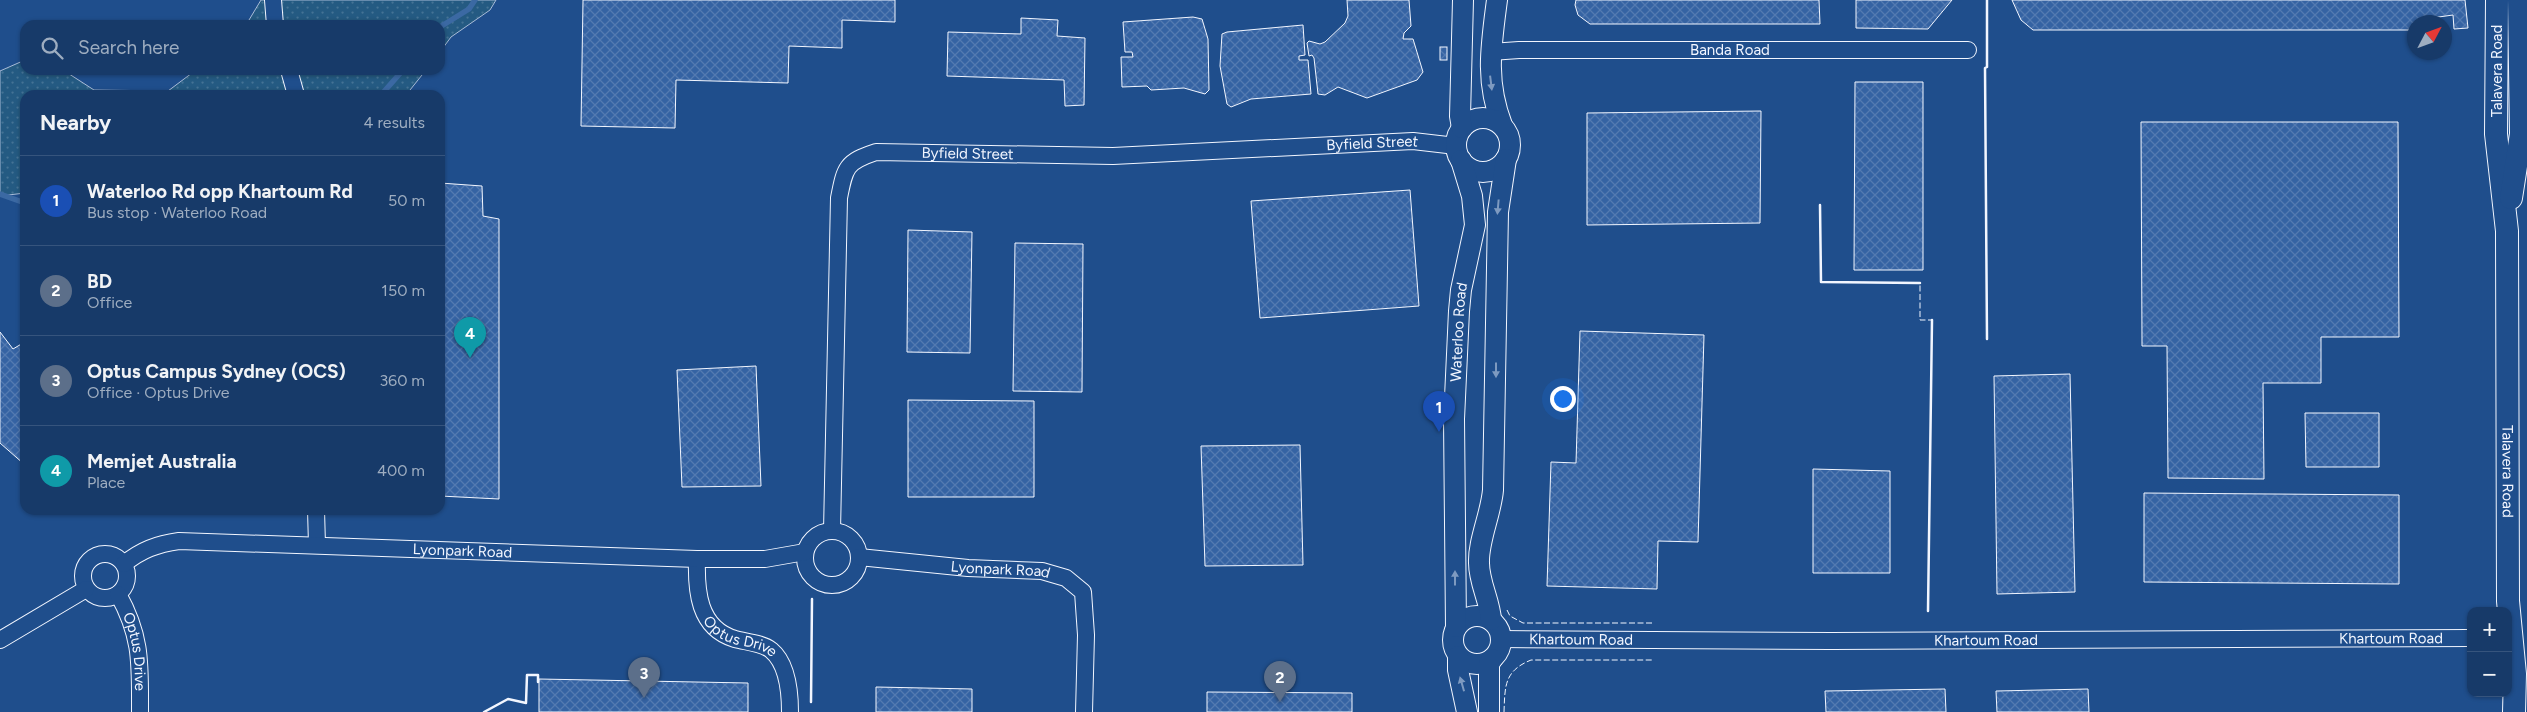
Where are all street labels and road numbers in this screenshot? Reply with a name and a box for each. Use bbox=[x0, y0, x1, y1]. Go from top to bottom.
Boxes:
street label: Talavera Road bbox=[2488, 25, 2506, 117]
street label: Banda Road bbox=[1690, 41, 1770, 59]
street label: Byfield Street bbox=[1326, 132, 1420, 154]
street label: Byfield Street bbox=[921, 144, 1014, 163]
street label: Waterloo Road bbox=[1447, 281, 1471, 382]
street label: Talavera Road bbox=[2499, 425, 2517, 518]
street label: Lyonpark Road bbox=[412, 540, 513, 562]
street label: Lyonpark Road bbox=[950, 557, 1052, 582]
street label: Optus Drive bbox=[119, 610, 149, 691]
street label: Optus Drive bbox=[699, 612, 781, 660]
street label: Khartoum Road bbox=[2339, 629, 2443, 648]
street label: Khartoum Road bbox=[1529, 630, 1633, 649]
street label: Khartoum Road bbox=[1934, 631, 2038, 650]

